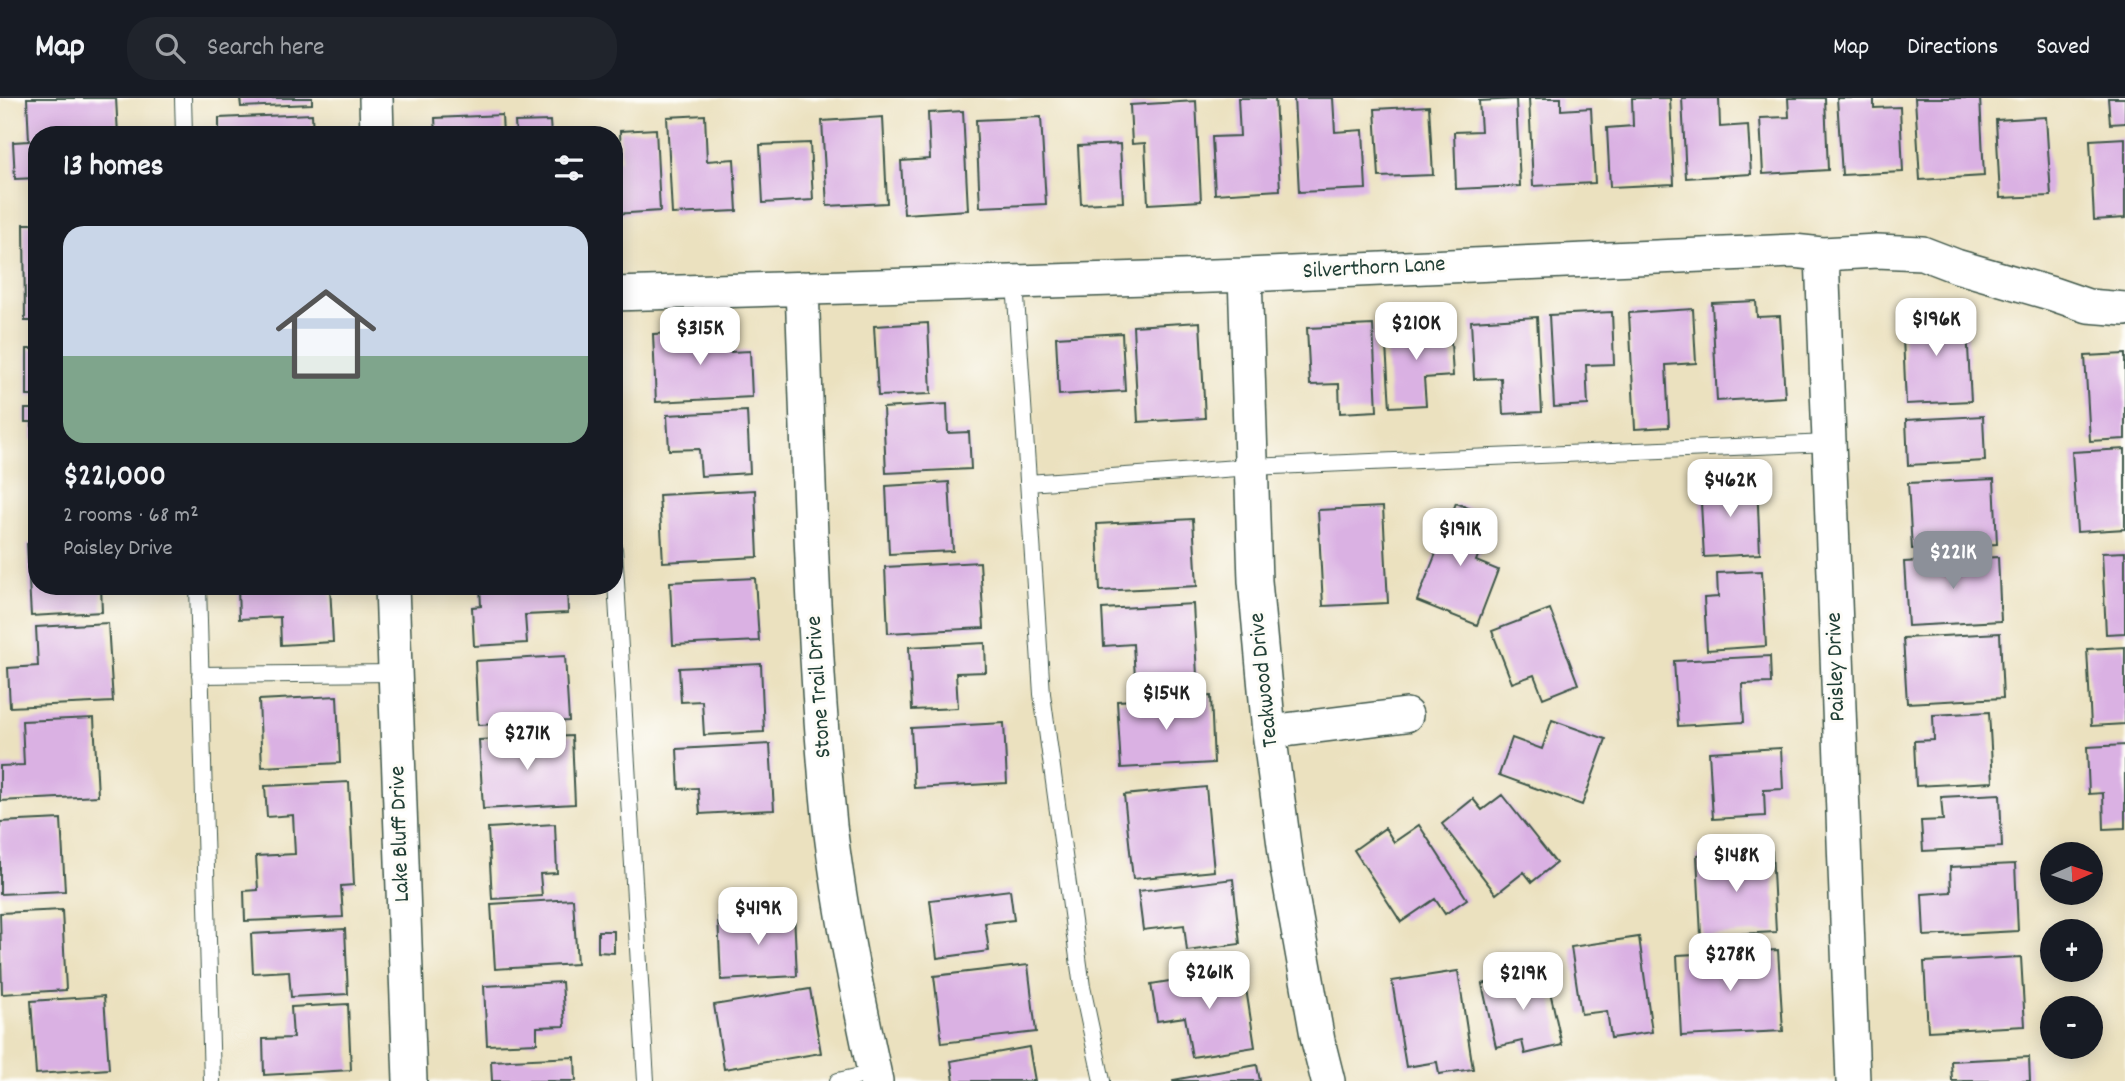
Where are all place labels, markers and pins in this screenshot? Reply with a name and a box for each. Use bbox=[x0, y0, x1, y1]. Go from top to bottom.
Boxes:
pin: $196K bbox=[1887, 299, 1985, 358]
pin: $210K bbox=[1367, 302, 1465, 362]
pin: $315K bbox=[651, 308, 749, 367]
pin: $462K bbox=[1681, 460, 1779, 519]
pin: $191K bbox=[1411, 508, 1509, 568]
pin: $221K bbox=[1904, 532, 2002, 591]
pin: $154K bbox=[1117, 672, 1215, 732]
pin: $271K bbox=[478, 712, 576, 772]
pin: $148K bbox=[1687, 834, 1785, 894]
pin: $419K bbox=[709, 888, 807, 947]
pin: $278K bbox=[1681, 934, 1779, 993]
pin: $261K bbox=[1160, 951, 1258, 1011]
pin: $219K bbox=[1474, 953, 1572, 1012]

